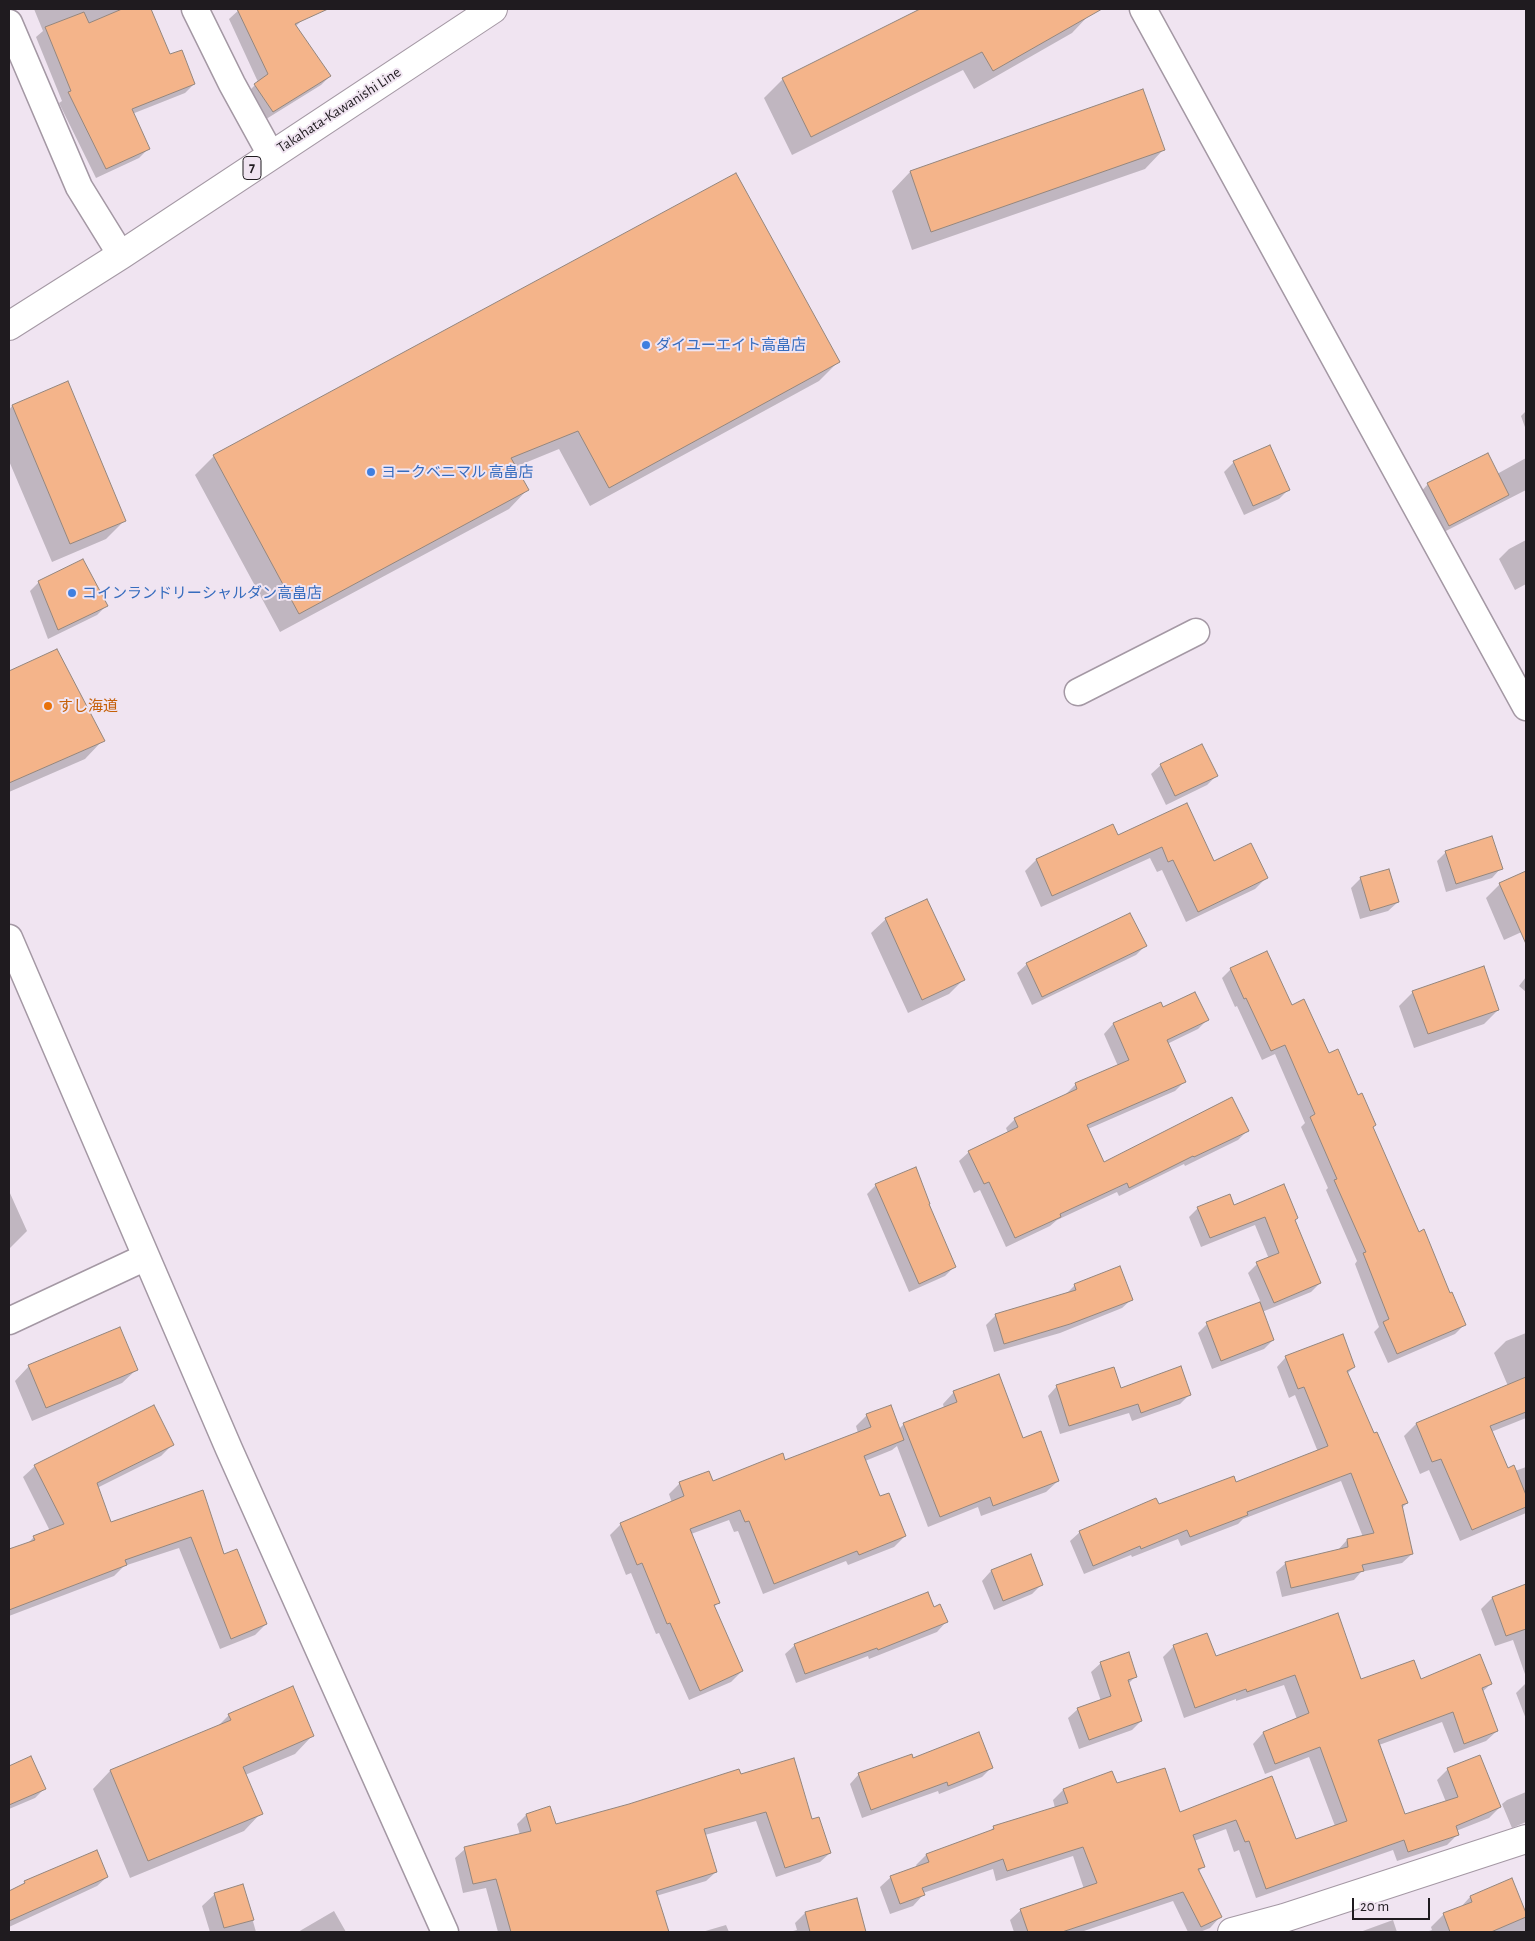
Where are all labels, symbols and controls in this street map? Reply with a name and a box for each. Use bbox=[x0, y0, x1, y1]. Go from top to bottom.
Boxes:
street label: Takahata-Kawanishi Line bbox=[274, 63, 404, 157]
road number: 7 bbox=[243, 156, 261, 180]
place label: ダイユーエイト高畠店 bbox=[656, 336, 806, 354]
marker: ダイユーエイト高畠店 bbox=[640, 339, 652, 351]
place label: ヨークベニマル 高畠店 bbox=[381, 463, 533, 481]
marker: ヨークベニマル 高畠店 bbox=[365, 466, 377, 478]
place label: コインランドリーシャルダン高畠店 bbox=[82, 584, 322, 602]
marker: コインランドリーシャルダン高畠店 bbox=[66, 587, 78, 599]
place label: すし海道 bbox=[58, 697, 118, 715]
marker: すし海道 bbox=[42, 700, 54, 712]
scale bar bbox=[1355, 1888, 1432, 1920]
text: 20 m bbox=[1360, 1899, 1389, 1914]

